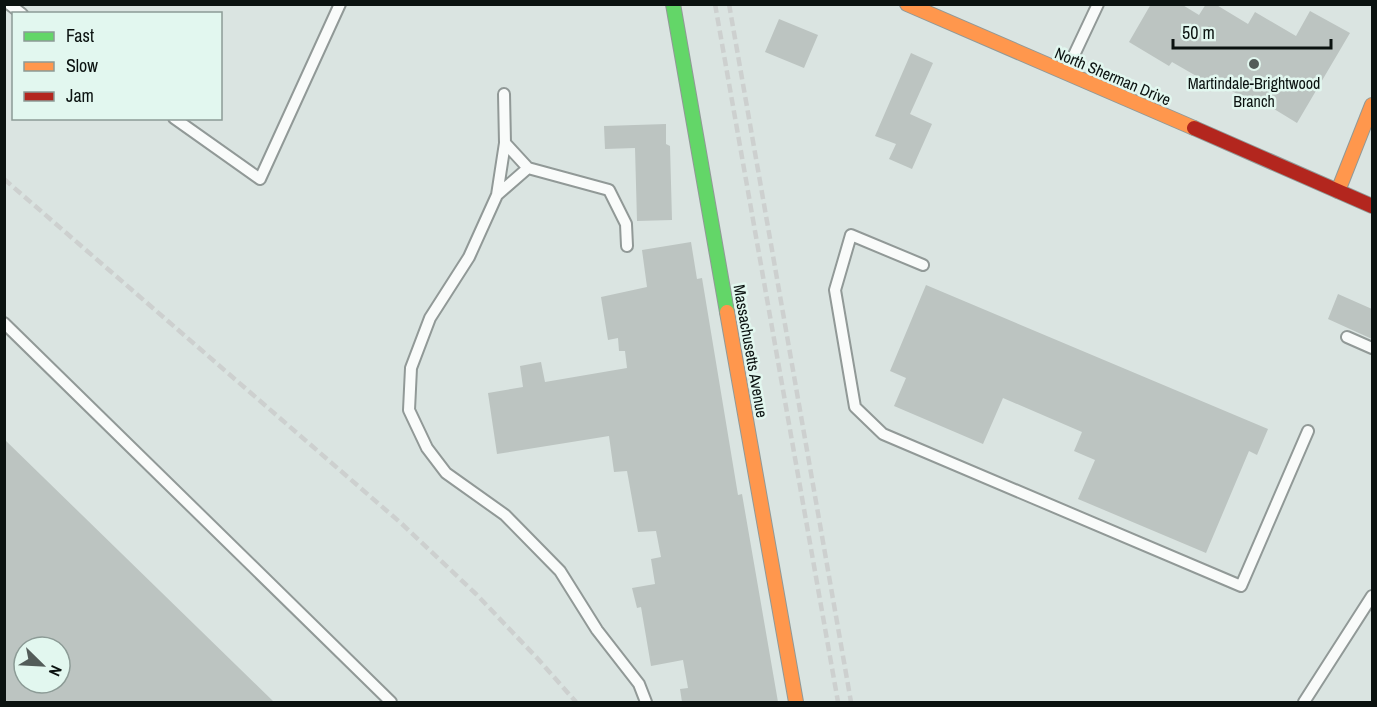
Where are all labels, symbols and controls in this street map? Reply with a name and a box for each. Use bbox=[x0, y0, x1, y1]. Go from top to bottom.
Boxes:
legend bbox=[12, 12, 222, 120]
scale bar bbox=[1173, 12, 1330, 50]
text: 50 m bbox=[1182, 20, 1215, 45]
text: Fast bbox=[66, 23, 94, 48]
street label: North Sherman Drive bbox=[1052, 42, 1174, 110]
text: Slow bbox=[66, 53, 98, 78]
marker: Martindale-Brightwood Branch bbox=[1247, 57, 1261, 71]
place label: Martindale-Brightwood Branch bbox=[1188, 72, 1320, 112]
text: Jam bbox=[66, 83, 94, 108]
street label: Massachusetts Avenue bbox=[728, 283, 774, 419]
north arrow bbox=[12, 635, 72, 695]
text: N bbox=[44, 662, 68, 680]

